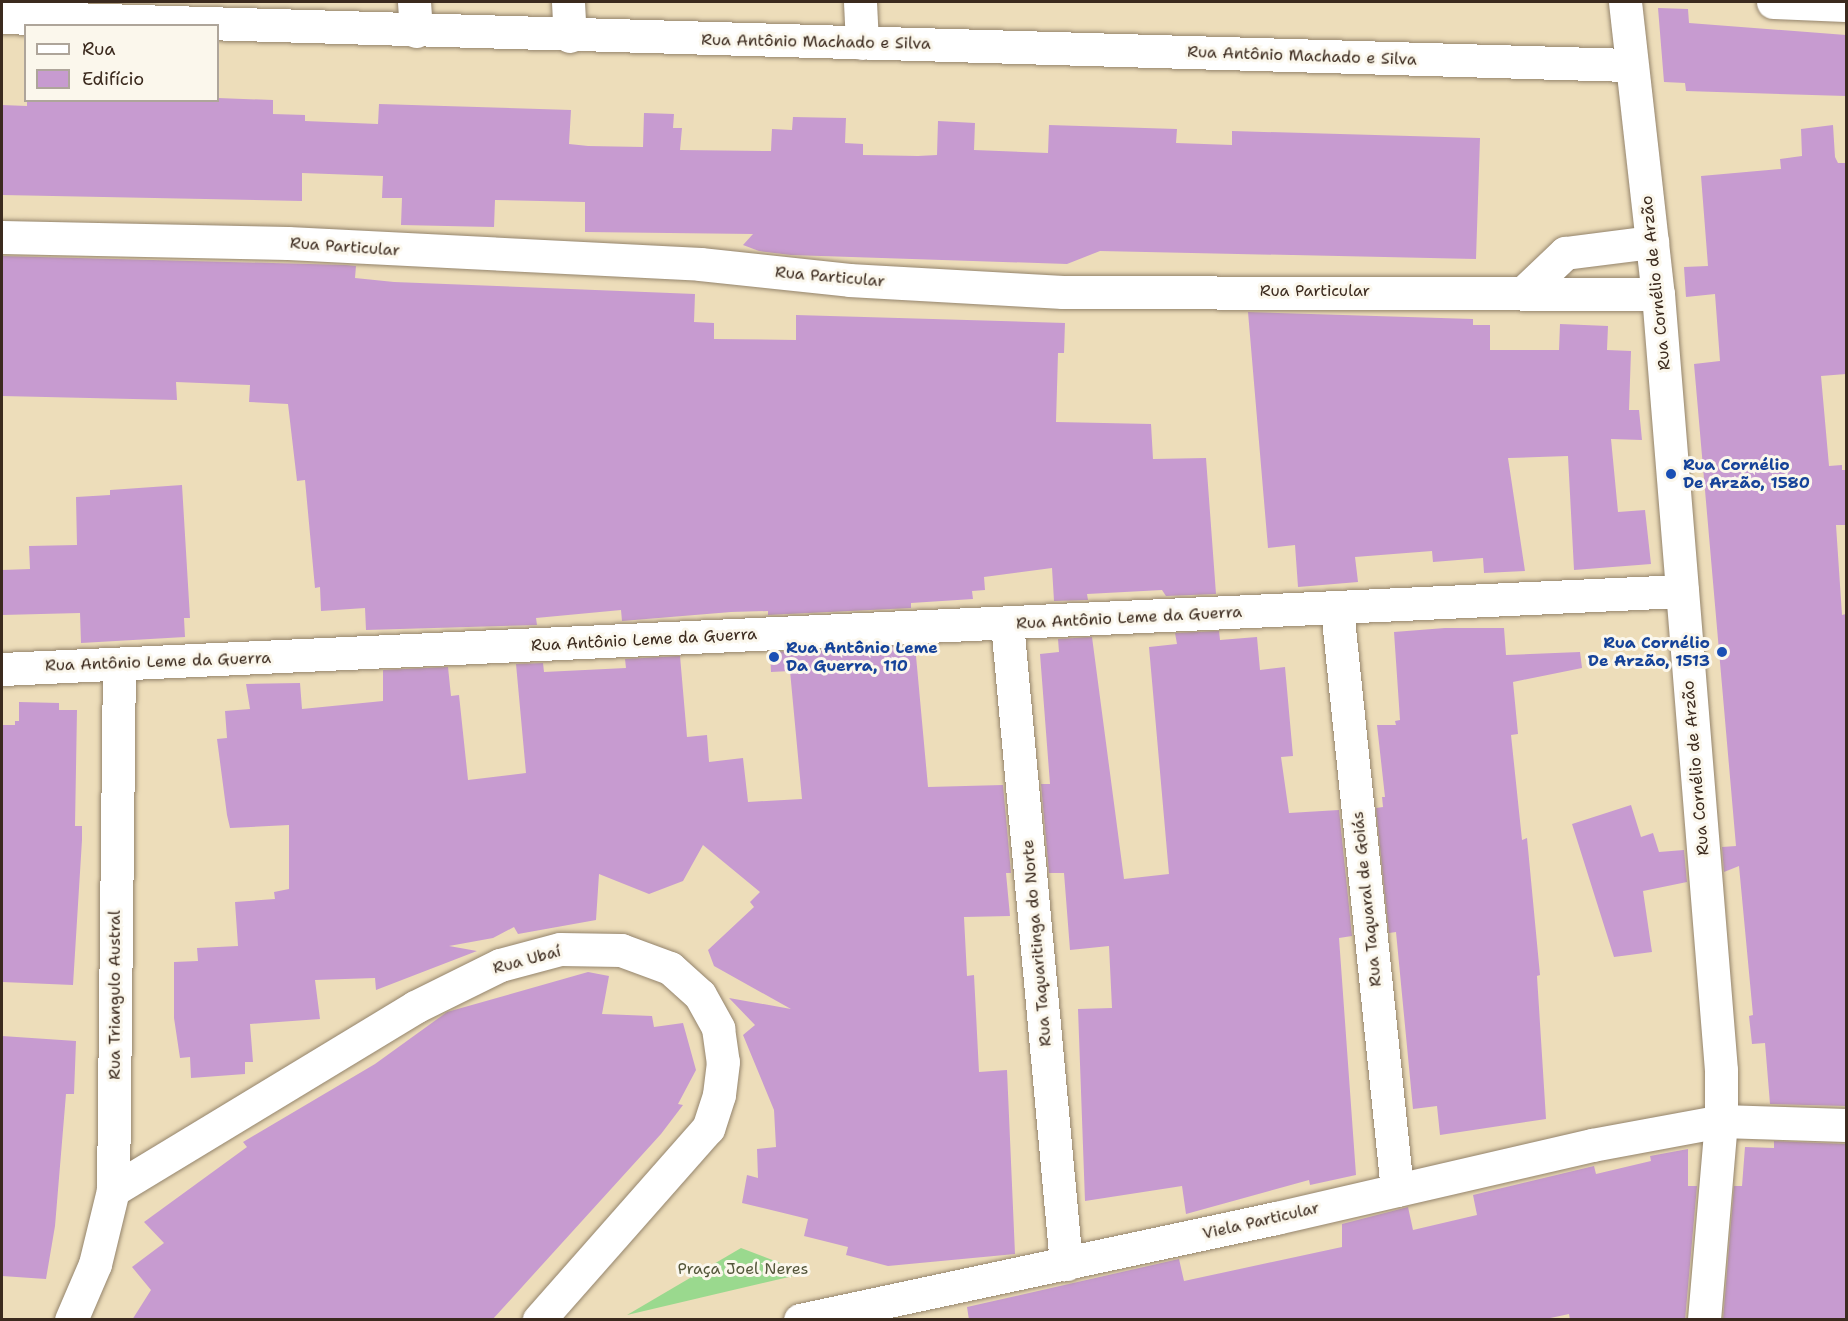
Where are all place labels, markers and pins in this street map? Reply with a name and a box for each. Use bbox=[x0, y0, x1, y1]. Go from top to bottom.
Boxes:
place label: Rua Cornélio De Arzão, 1580 bbox=[1683, 455, 1810, 493]
marker: Rua Cornélio De Arzão, 1580 bbox=[1664, 467, 1678, 481]
place label: Rua Cornélio De Arzão, 1513 bbox=[1588, 633, 1710, 671]
place label: Rua Antônio Leme Da Guerra, 110 bbox=[786, 638, 938, 676]
marker: Rua Cornélio De Arzão, 1513 bbox=[1715, 645, 1729, 659]
marker: Rua Antônio Leme Da Guerra, 110 bbox=[767, 650, 781, 664]

